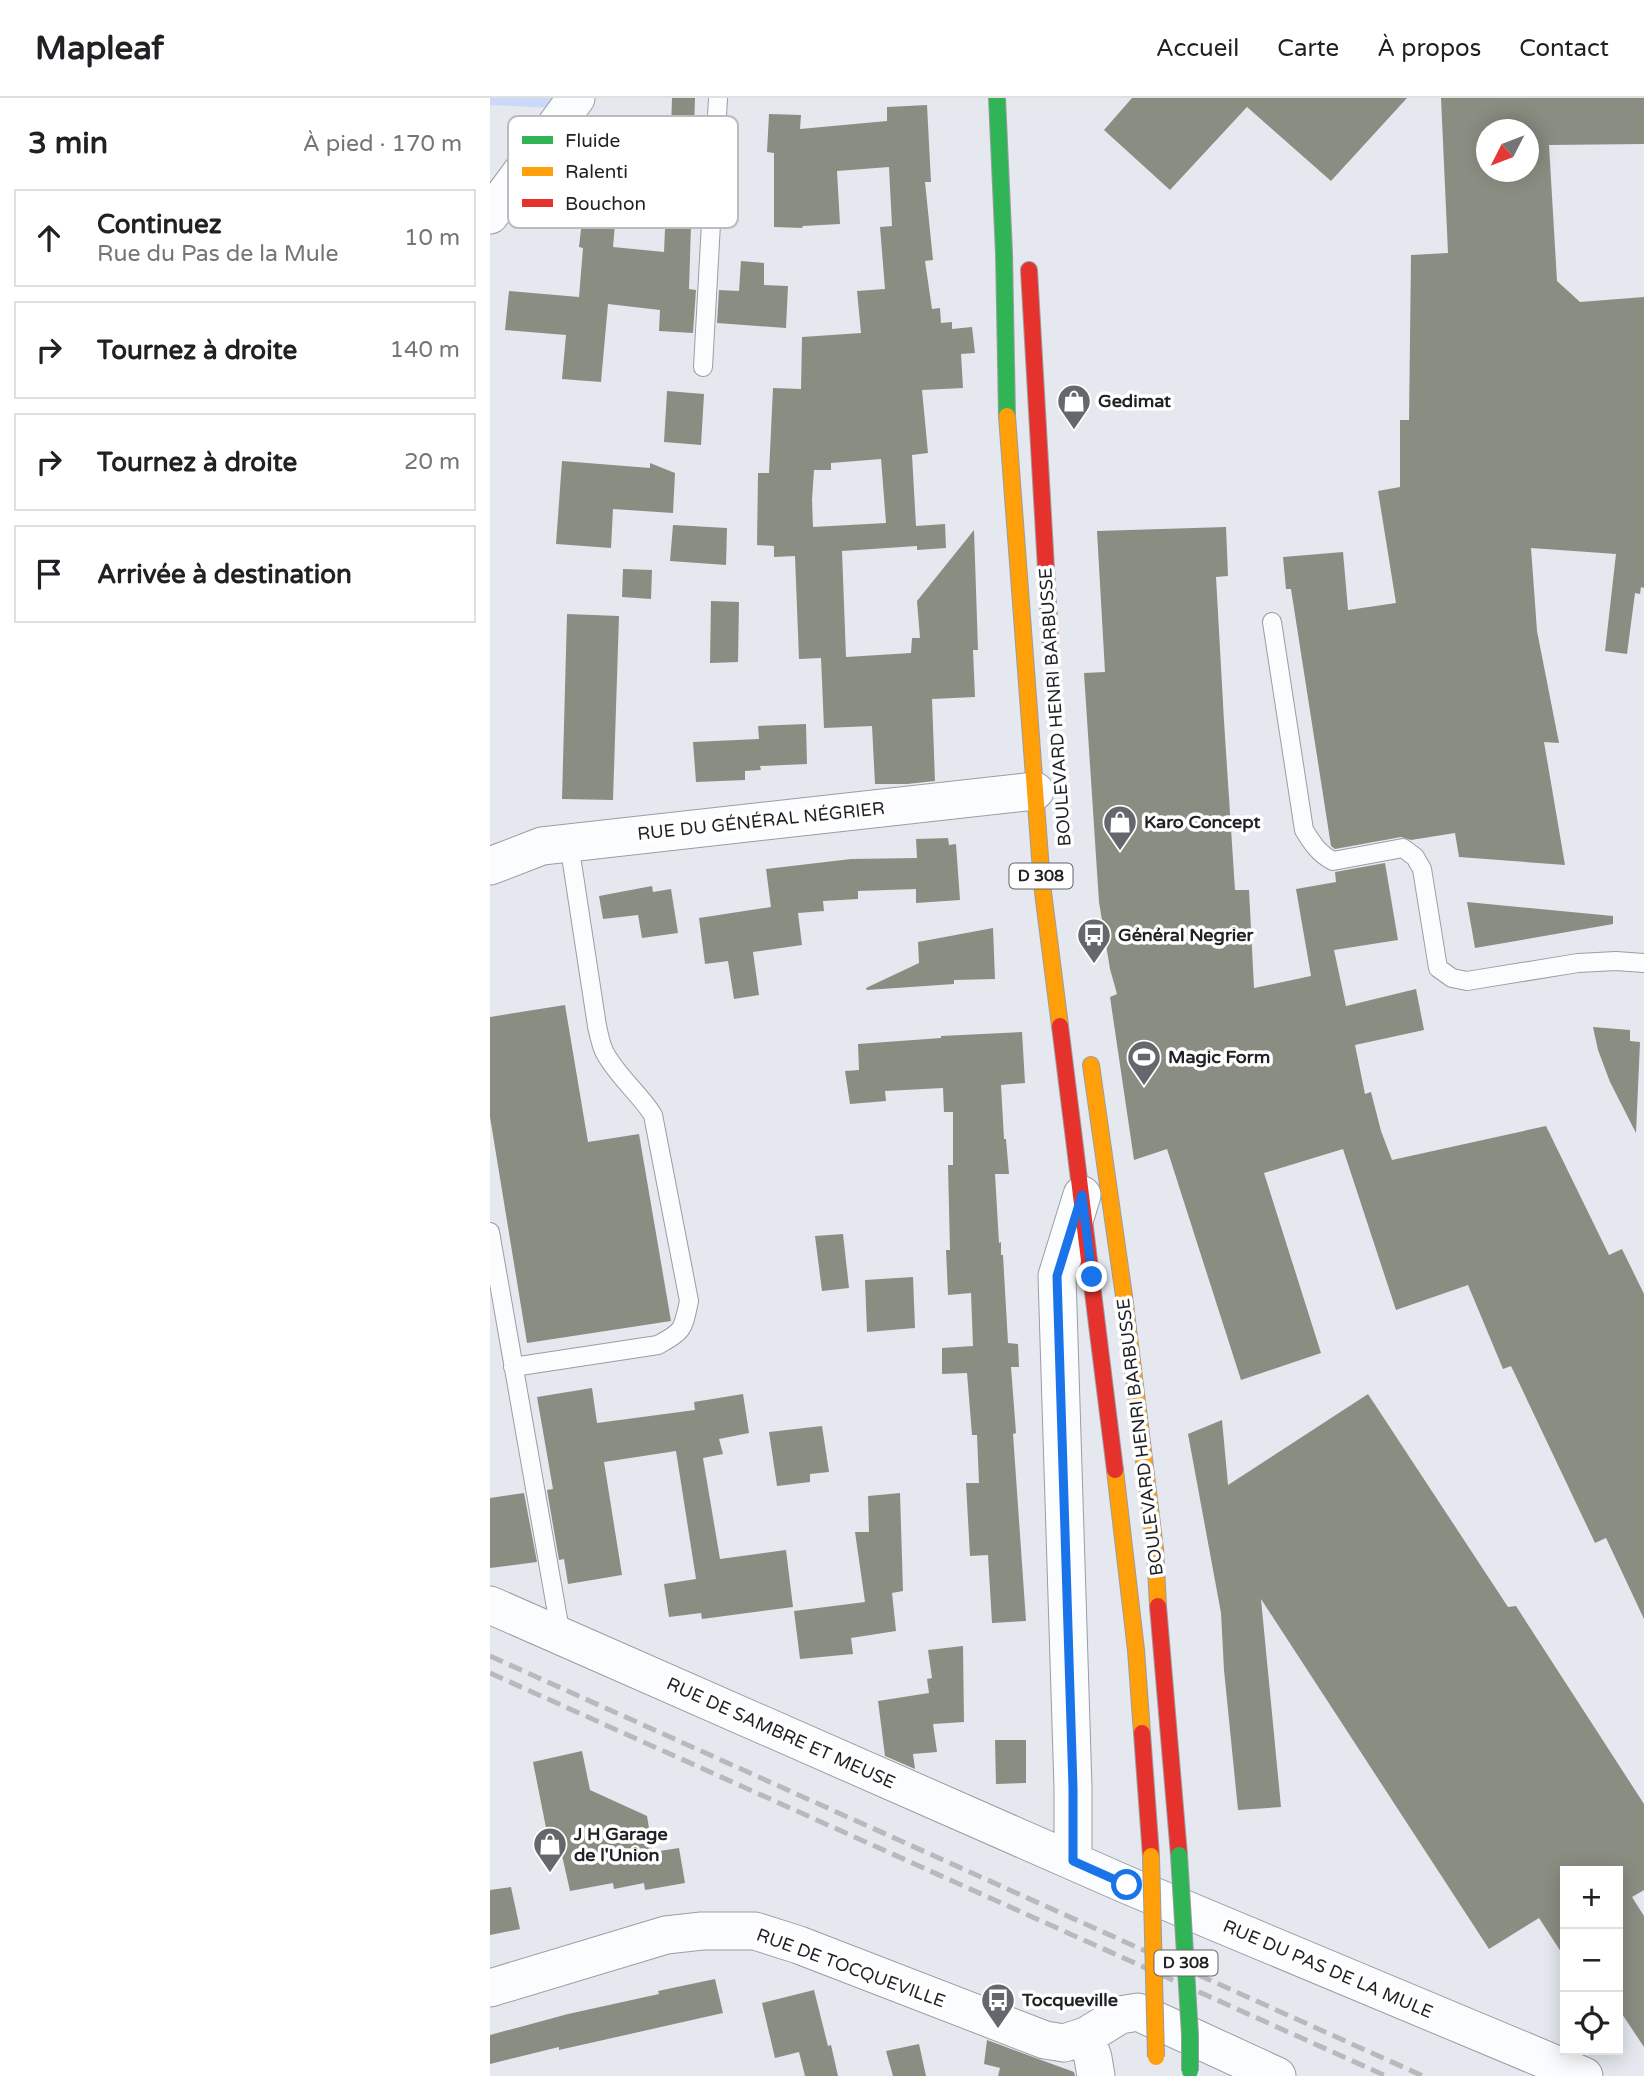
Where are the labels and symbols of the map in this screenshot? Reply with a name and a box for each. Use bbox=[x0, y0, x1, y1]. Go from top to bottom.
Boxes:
legend bbox=[508, 116, 738, 228]
north arrow bbox=[1476, 119, 1539, 182]
text: Fluide bbox=[565, 130, 620, 152]
text: Ralenti bbox=[565, 161, 628, 183]
text: Bouchon bbox=[565, 193, 646, 215]
shop icon: Gedimat bbox=[1055, 382, 1093, 431]
place label: Gedimat bbox=[1098, 390, 1171, 412]
street label: BOULEVARD HENRI BARBUSSE bbox=[1034, 567, 1076, 847]
street label: RUE DU GÉNÉRAL NÉGRIER bbox=[636, 797, 886, 845]
shop icon: Karo Concept bbox=[1101, 803, 1139, 852]
place label: Karo Concept bbox=[1144, 811, 1261, 833]
road number: D 308 bbox=[1010, 863, 1072, 888]
bus stop icon: Général Negrier bbox=[1075, 916, 1113, 965]
place label: Général Negrier bbox=[1118, 924, 1254, 946]
sports icon: Magic Form bbox=[1125, 1038, 1163, 1087]
place label: Magic Form bbox=[1168, 1046, 1270, 1068]
route end bbox=[1076, 1261, 1107, 1292]
street label: BOULEVARD HENRI BARBUSSE bbox=[1112, 1297, 1168, 1577]
street label: RUE DE SAMBRE ET MEUSE bbox=[663, 1673, 899, 1793]
place label: J H Garage de l'Union bbox=[573, 1823, 668, 1866]
shop icon: J H Garage de l'Union bbox=[531, 1825, 569, 1874]
route start bbox=[1111, 1869, 1142, 1900]
street label: RUE DU PAS DE LA MULE bbox=[1220, 1915, 1436, 2023]
street label: RUE DE TOCQUEVILLE bbox=[754, 1924, 948, 2012]
road number: D 308 bbox=[1154, 1951, 1218, 1976]
bus stop icon: Tocqueville bbox=[979, 1981, 1017, 2030]
place label: Tocqueville bbox=[1021, 1989, 1118, 2011]

